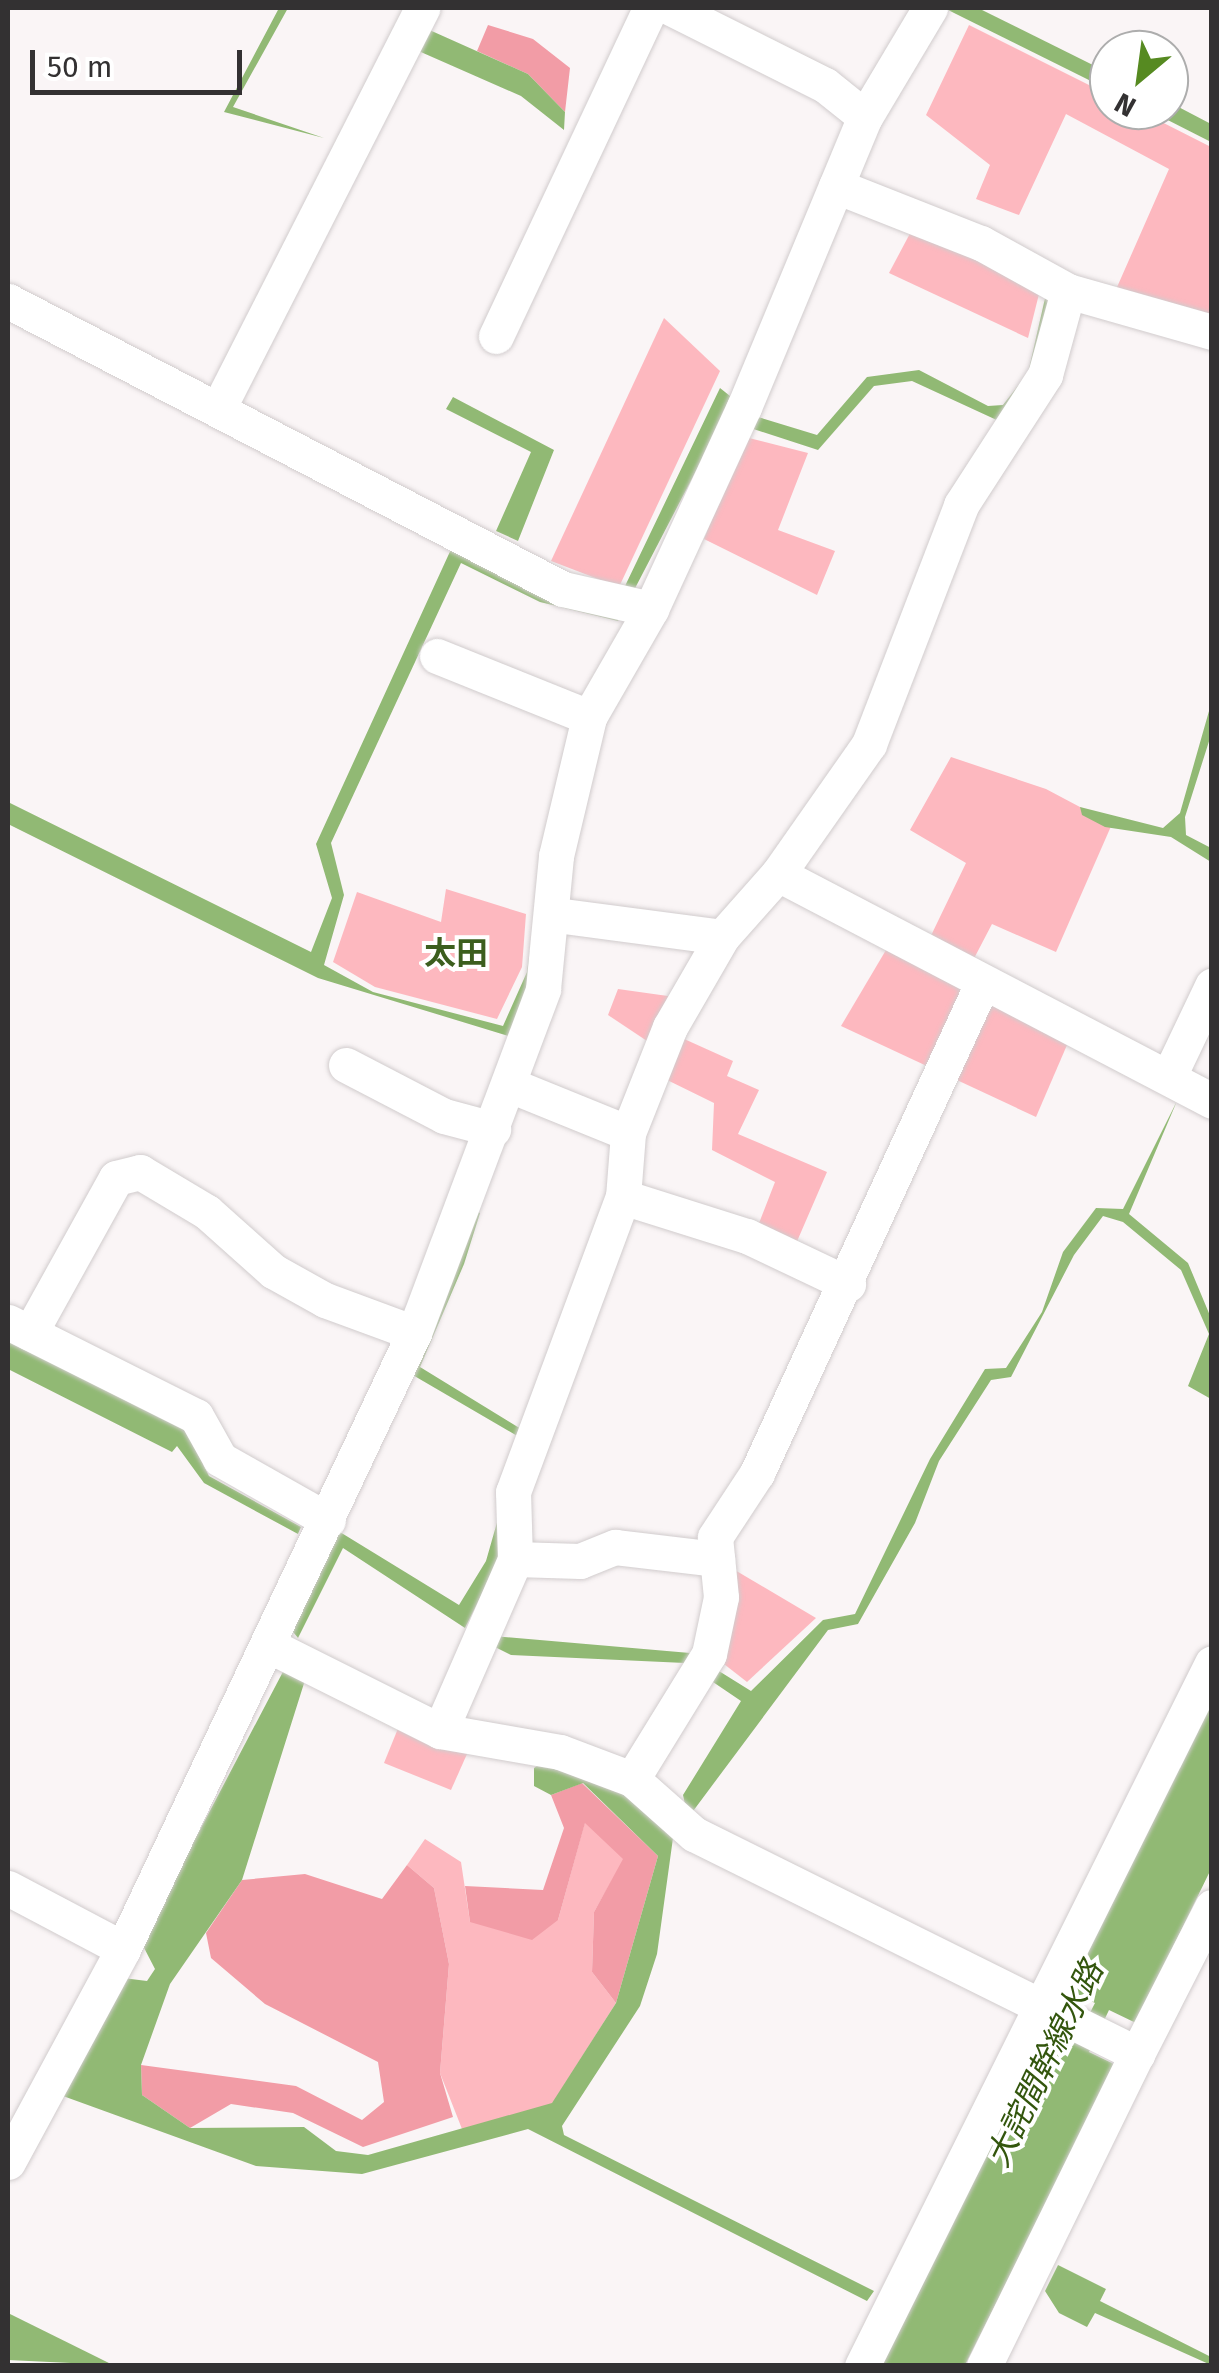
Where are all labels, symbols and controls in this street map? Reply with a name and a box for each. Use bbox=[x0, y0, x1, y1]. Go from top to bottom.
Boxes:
scale bar bbox=[35, 30, 248, 92]
north arrow bbox=[1089, 30, 1189, 130]
text: 50 m bbox=[47, 49, 112, 85]
text: N bbox=[1109, 86, 1141, 124]
district label: 太田 bbox=[424, 934, 488, 972]
water label: 大詫間幹線水路 bbox=[979, 1955, 1111, 2173]

